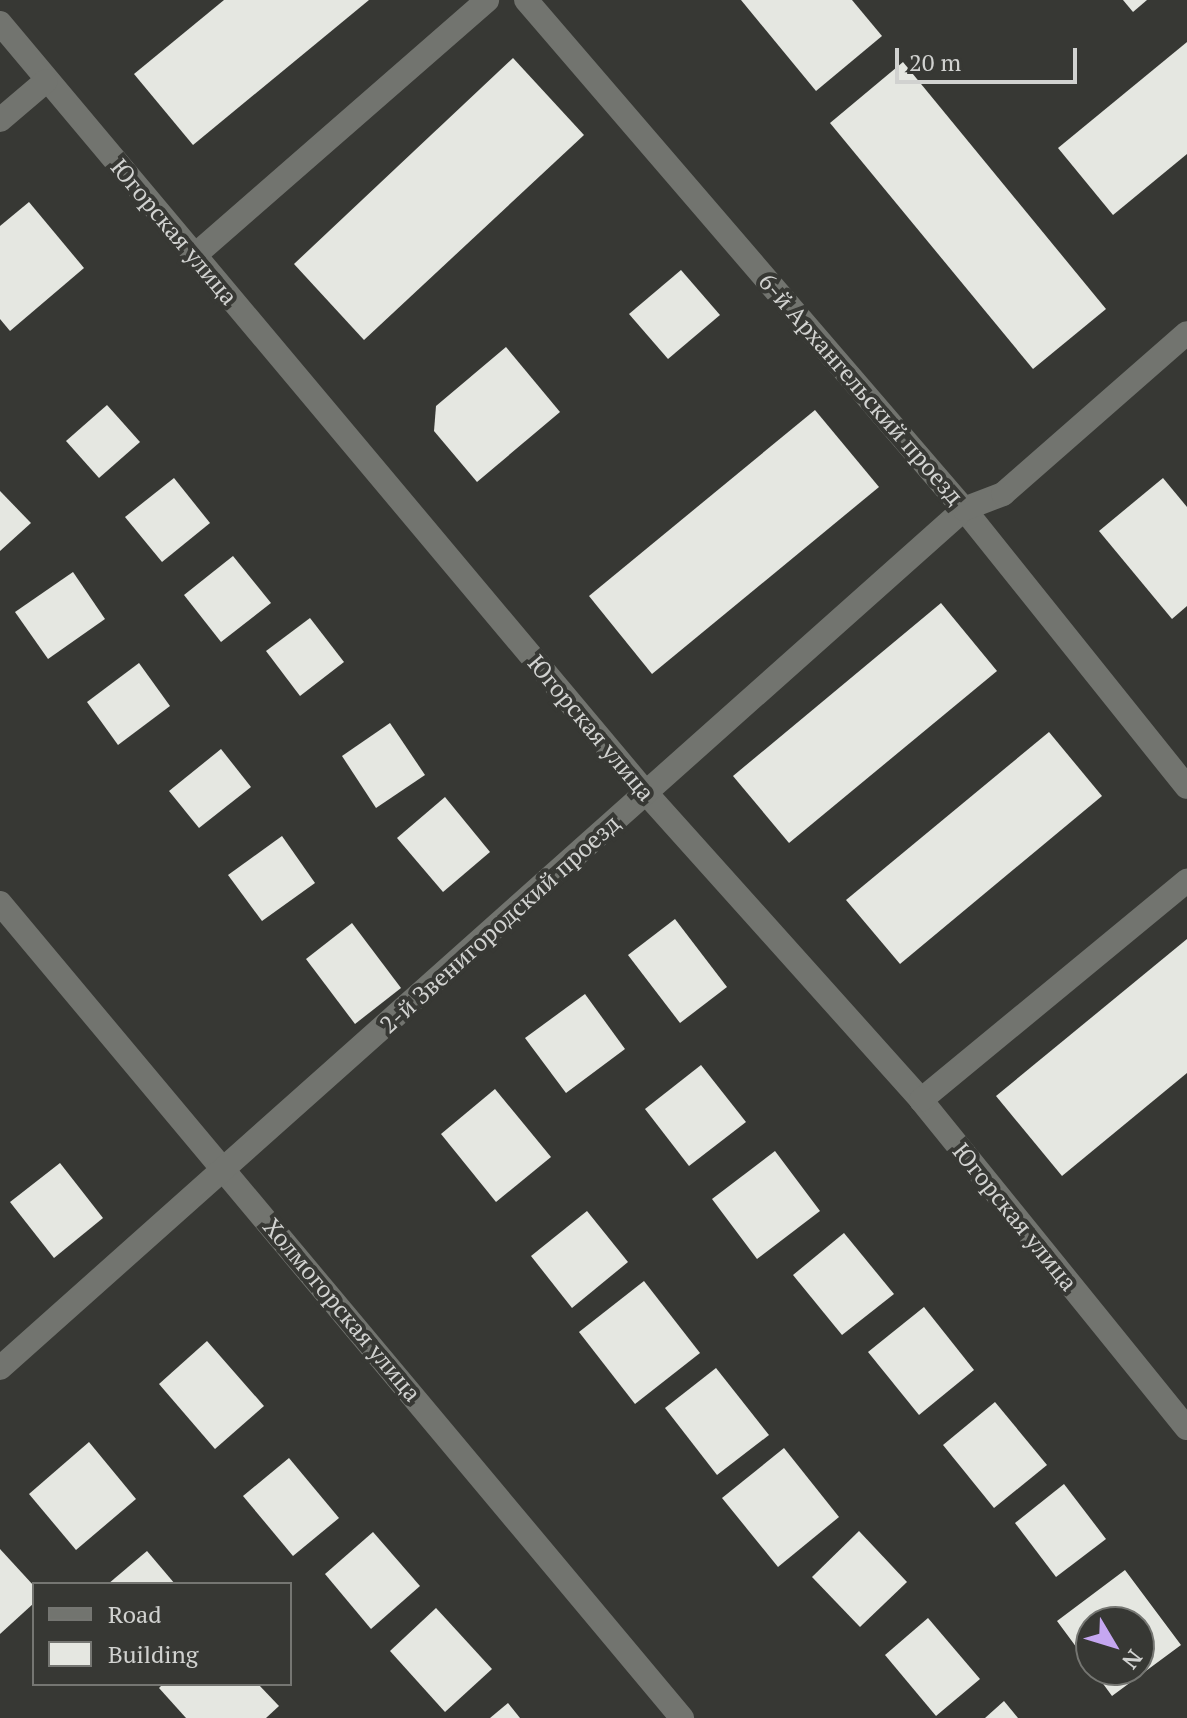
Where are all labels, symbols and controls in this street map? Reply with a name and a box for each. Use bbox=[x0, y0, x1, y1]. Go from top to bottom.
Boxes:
scale bar bbox=[899, 32, 1081, 82]
text: 20 m bbox=[909, 46, 961, 78]
street label: Югорская улица bbox=[105, 153, 243, 311]
street label: 6-й Архангельский проезд bbox=[753, 267, 969, 511]
street label: Югорская улица bbox=[522, 649, 660, 807]
street label: 2-й Звенигородский проезд bbox=[374, 809, 626, 1039]
street label: Югорская улица bbox=[947, 1137, 1083, 1297]
street label: Холмогорская улица bbox=[257, 1213, 427, 1407]
legend bbox=[32, 1582, 292, 1686]
text: Road bbox=[108, 1598, 162, 1630]
north arrow bbox=[1075, 1606, 1155, 1686]
text: Building bbox=[108, 1638, 198, 1670]
text: N bbox=[1116, 1644, 1149, 1675]

